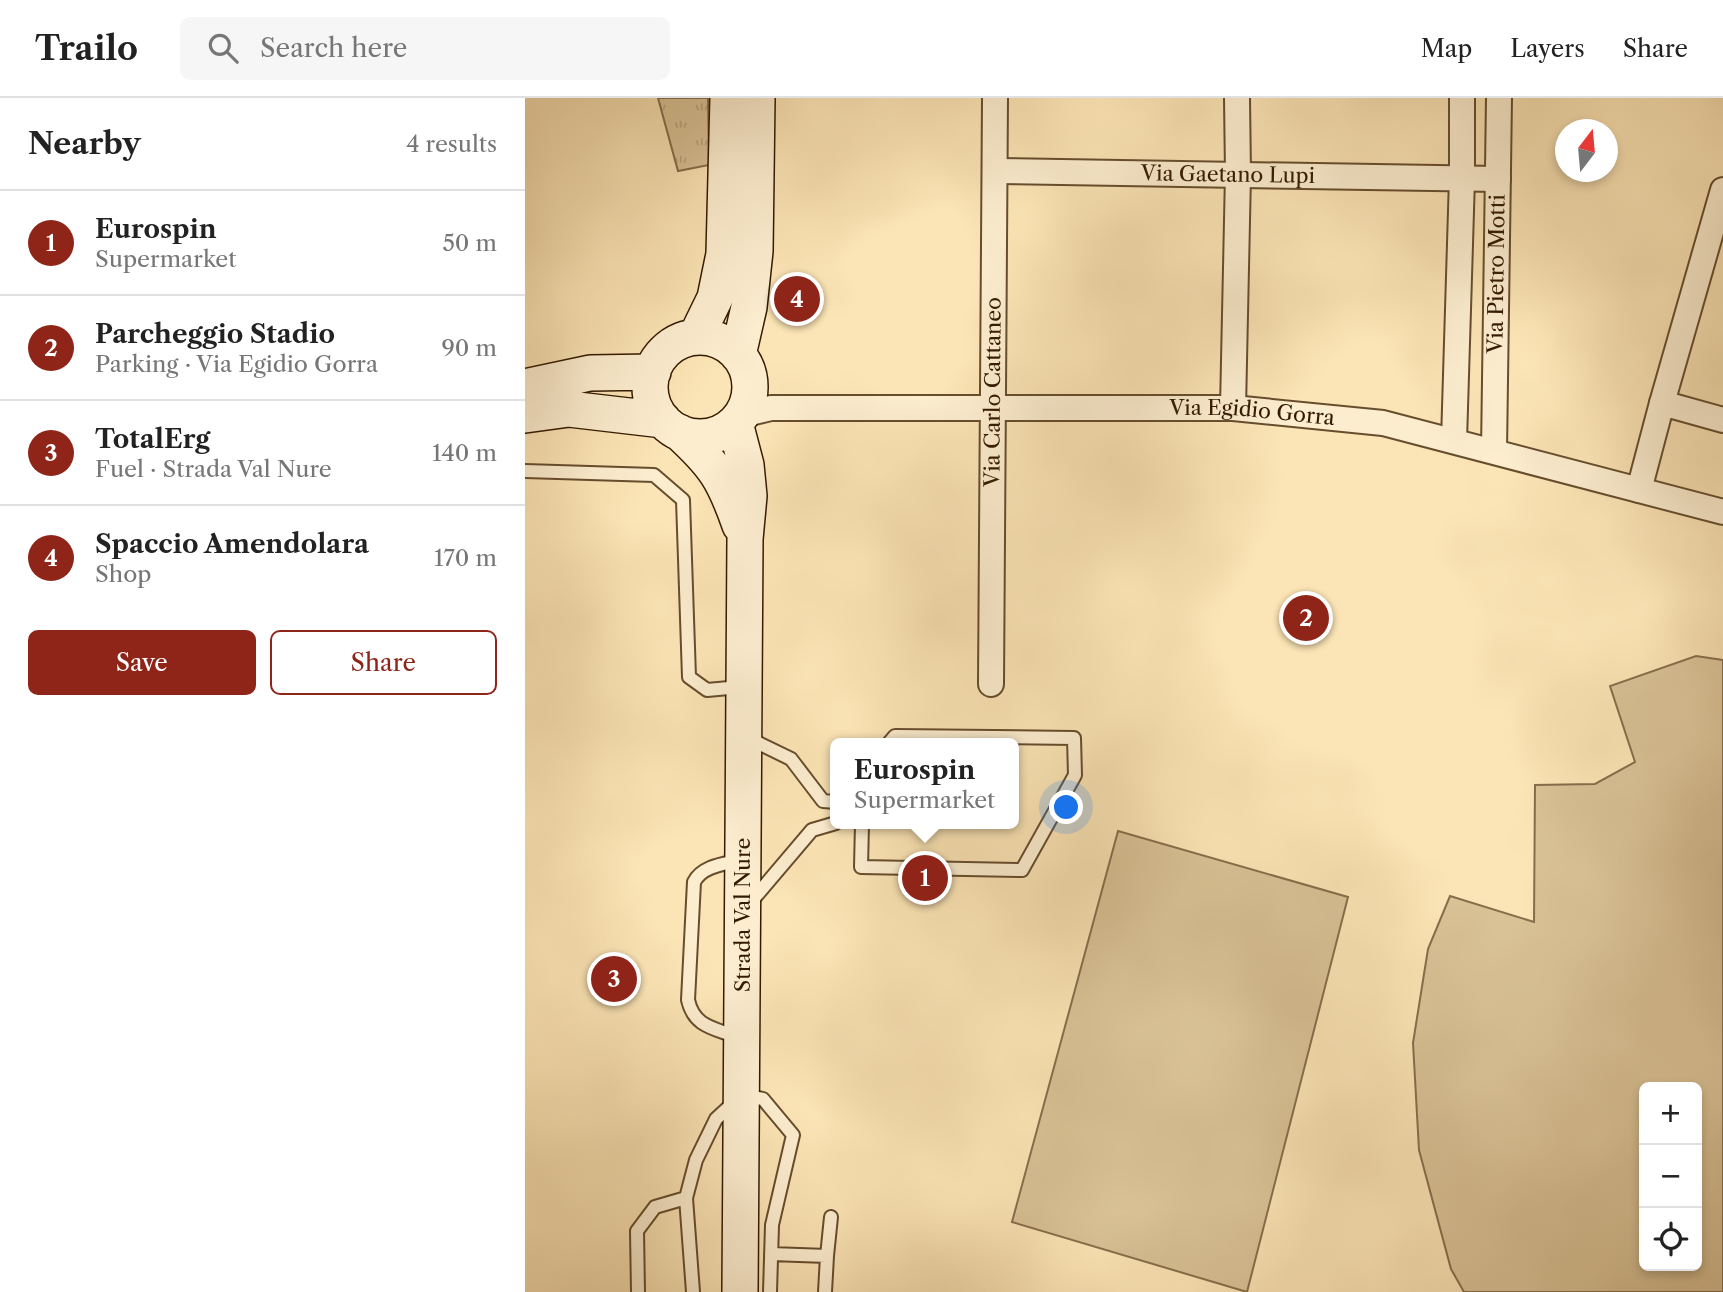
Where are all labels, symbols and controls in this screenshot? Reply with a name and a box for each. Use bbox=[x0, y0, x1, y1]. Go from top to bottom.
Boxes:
search box bbox=[180, 17, 670, 80]
text: Trailo bbox=[35, 28, 138, 69]
icon: search bbox=[204, 29, 242, 67]
text: Search here bbox=[260, 32, 407, 64]
text: Map bbox=[1421, 34, 1472, 63]
text: Layers bbox=[1510, 34, 1585, 63]
text: Share bbox=[1623, 34, 1688, 63]
north arrow bbox=[1555, 119, 1618, 182]
text: Nearby bbox=[28, 125, 141, 162]
text: 4 results bbox=[406, 130, 497, 158]
street label: Via Gaetano Lupi bbox=[1140, 160, 1315, 188]
street label: Via Pietro Motti bbox=[1482, 194, 1510, 355]
text: Eurospin bbox=[95, 213, 217, 245]
text: 1 bbox=[46, 229, 56, 257]
text: 50 m bbox=[442, 229, 497, 257]
text: Supermarket bbox=[95, 245, 236, 273]
pin: 4 bbox=[774, 273, 820, 325]
street label: Via Carlo Cattaneo bbox=[979, 297, 1006, 488]
text: Parcheggio Stadio bbox=[95, 318, 335, 350]
text: 2 bbox=[44, 334, 58, 362]
text: 90 m bbox=[441, 334, 497, 362]
text: Parking · Via Egidio Gorra bbox=[95, 350, 378, 378]
street label: Via Egidio Gorra bbox=[1168, 395, 1337, 430]
text: TotalErg bbox=[95, 423, 210, 455]
text: 3 bbox=[45, 439, 58, 467]
text: 140 m bbox=[432, 439, 497, 467]
text: Fuel · Strada Val Nure bbox=[95, 455, 332, 483]
text: Spaccio Amendolara bbox=[95, 528, 369, 560]
text: 4 bbox=[44, 544, 58, 572]
text: 170 m bbox=[434, 544, 497, 572]
text: Shop bbox=[95, 560, 151, 588]
pin: 2 bbox=[1283, 592, 1329, 644]
button: Save bbox=[28, 630, 256, 695]
button: Share bbox=[270, 630, 497, 695]
popup bbox=[830, 738, 1019, 829]
text: Eurospin bbox=[854, 754, 975, 786]
text: Supermarket bbox=[854, 786, 995, 814]
your location bbox=[1049, 790, 1083, 824]
street label: Strada Val Nure bbox=[730, 838, 755, 992]
pin: 1 bbox=[902, 852, 948, 904]
pin: 3 bbox=[591, 953, 637, 1005]
map controls bbox=[1639, 1082, 1702, 1271]
button: + bbox=[1639, 1082, 1702, 1145]
button: − bbox=[1639, 1145, 1702, 1208]
button: locate bbox=[1639, 1208, 1702, 1271]

